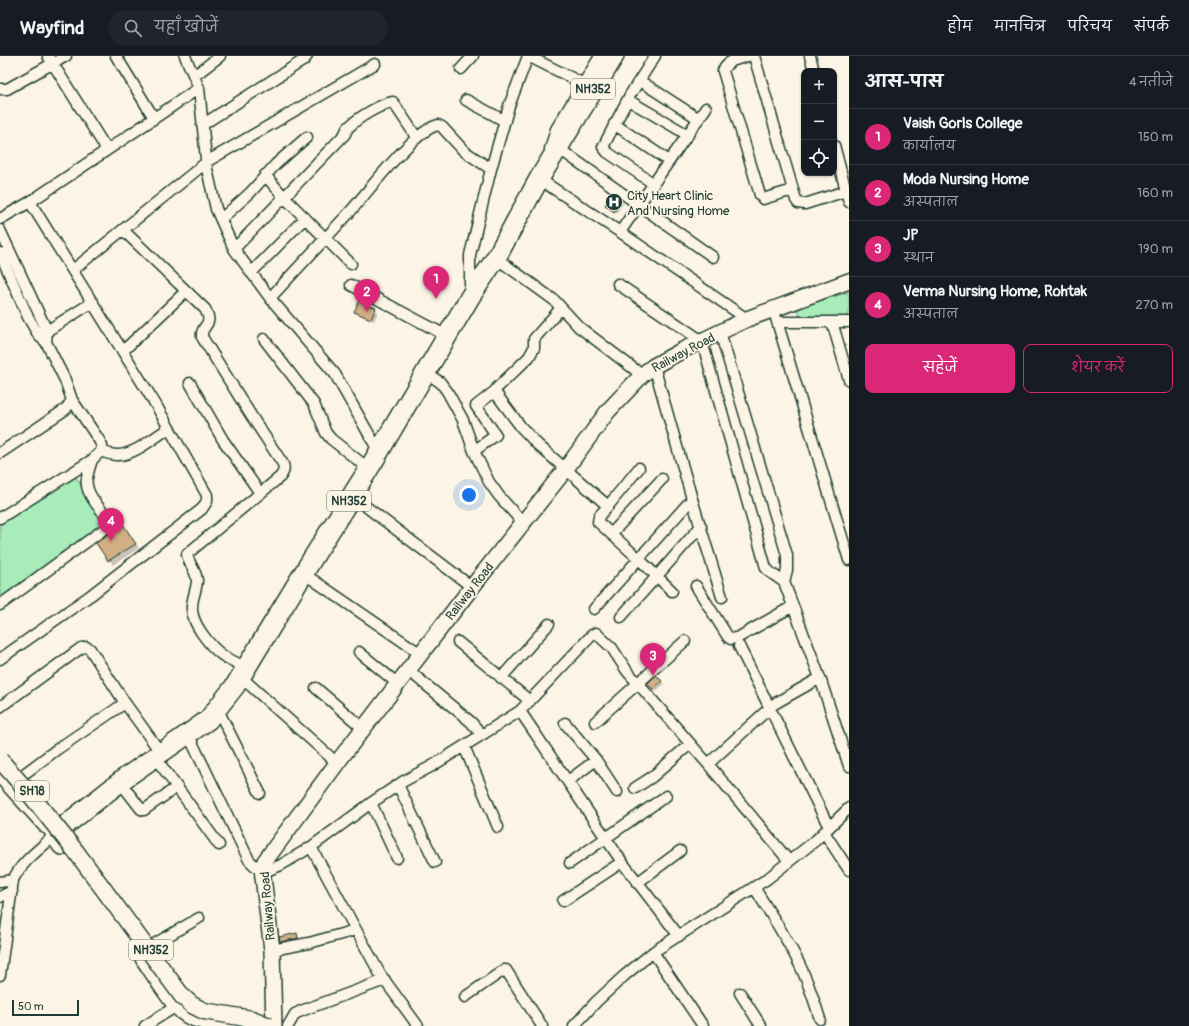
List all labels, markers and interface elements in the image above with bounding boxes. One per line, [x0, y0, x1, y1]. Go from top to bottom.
search box [108, 10, 388, 46]
text: Wayfind [20, 16, 84, 40]
icon: search [122, 17, 144, 39]
text: यहाँ खोजें [154, 18, 218, 37]
text: होम [948, 18, 972, 35]
text: मानचित्र [994, 18, 1046, 35]
text: परिचय [1068, 18, 1112, 35]
text: संपर्क [1134, 18, 1169, 35]
map controls [801, 68, 837, 176]
button: + [801, 68, 837, 104]
text: आस-पास [865, 71, 943, 92]
text: 4 नतीजे [1129, 74, 1173, 90]
road number: NH352 [571, 79, 615, 99]
button: − [801, 104, 837, 140]
text: Vaish Gorls College [903, 114, 1022, 133]
text: 1 [875, 129, 881, 145]
text: 150 m [1138, 129, 1173, 145]
text: कार्यालय [903, 138, 956, 154]
button: locate [801, 140, 837, 176]
text: Moda Nursing Home [903, 170, 1029, 189]
text: 2 [874, 185, 882, 201]
text: 160 m [1137, 185, 1173, 201]
place label: City Heart Clinic And Nursing Home [627, 188, 730, 219]
hospital icon: City Heart Clinic And Nursing Home [604, 192, 624, 212]
text: अस्पताल [903, 194, 958, 210]
text: JP [903, 226, 918, 245]
text: 3 [874, 241, 882, 257]
text: 190 m [1138, 241, 1173, 257]
text: स्थान [903, 250, 934, 266]
pin: 1 [423, 266, 449, 299]
pin: 2 [354, 279, 380, 312]
text: Verma Nursing Home, Rohtak [903, 282, 1087, 301]
text: 4 [874, 297, 882, 313]
text: 270 m [1136, 297, 1173, 313]
text: अस्पताल [903, 306, 958, 322]
street label: Railway Road [649, 330, 718, 376]
button: सहेजें [865, 344, 1015, 393]
button: शेयर करें [1023, 344, 1173, 393]
your location [459, 485, 479, 505]
road number: NH352 [327, 491, 371, 511]
pin: 4 [98, 508, 124, 541]
street label: Railway Road [442, 559, 497, 624]
pin: 3 [640, 643, 666, 676]
road number: SH18 [15, 781, 49, 801]
street label: Railway Road [257, 871, 279, 941]
road number: NH352 [129, 940, 173, 960]
scale bar [12, 998, 79, 1017]
text: 50 m [18, 1000, 44, 1013]

